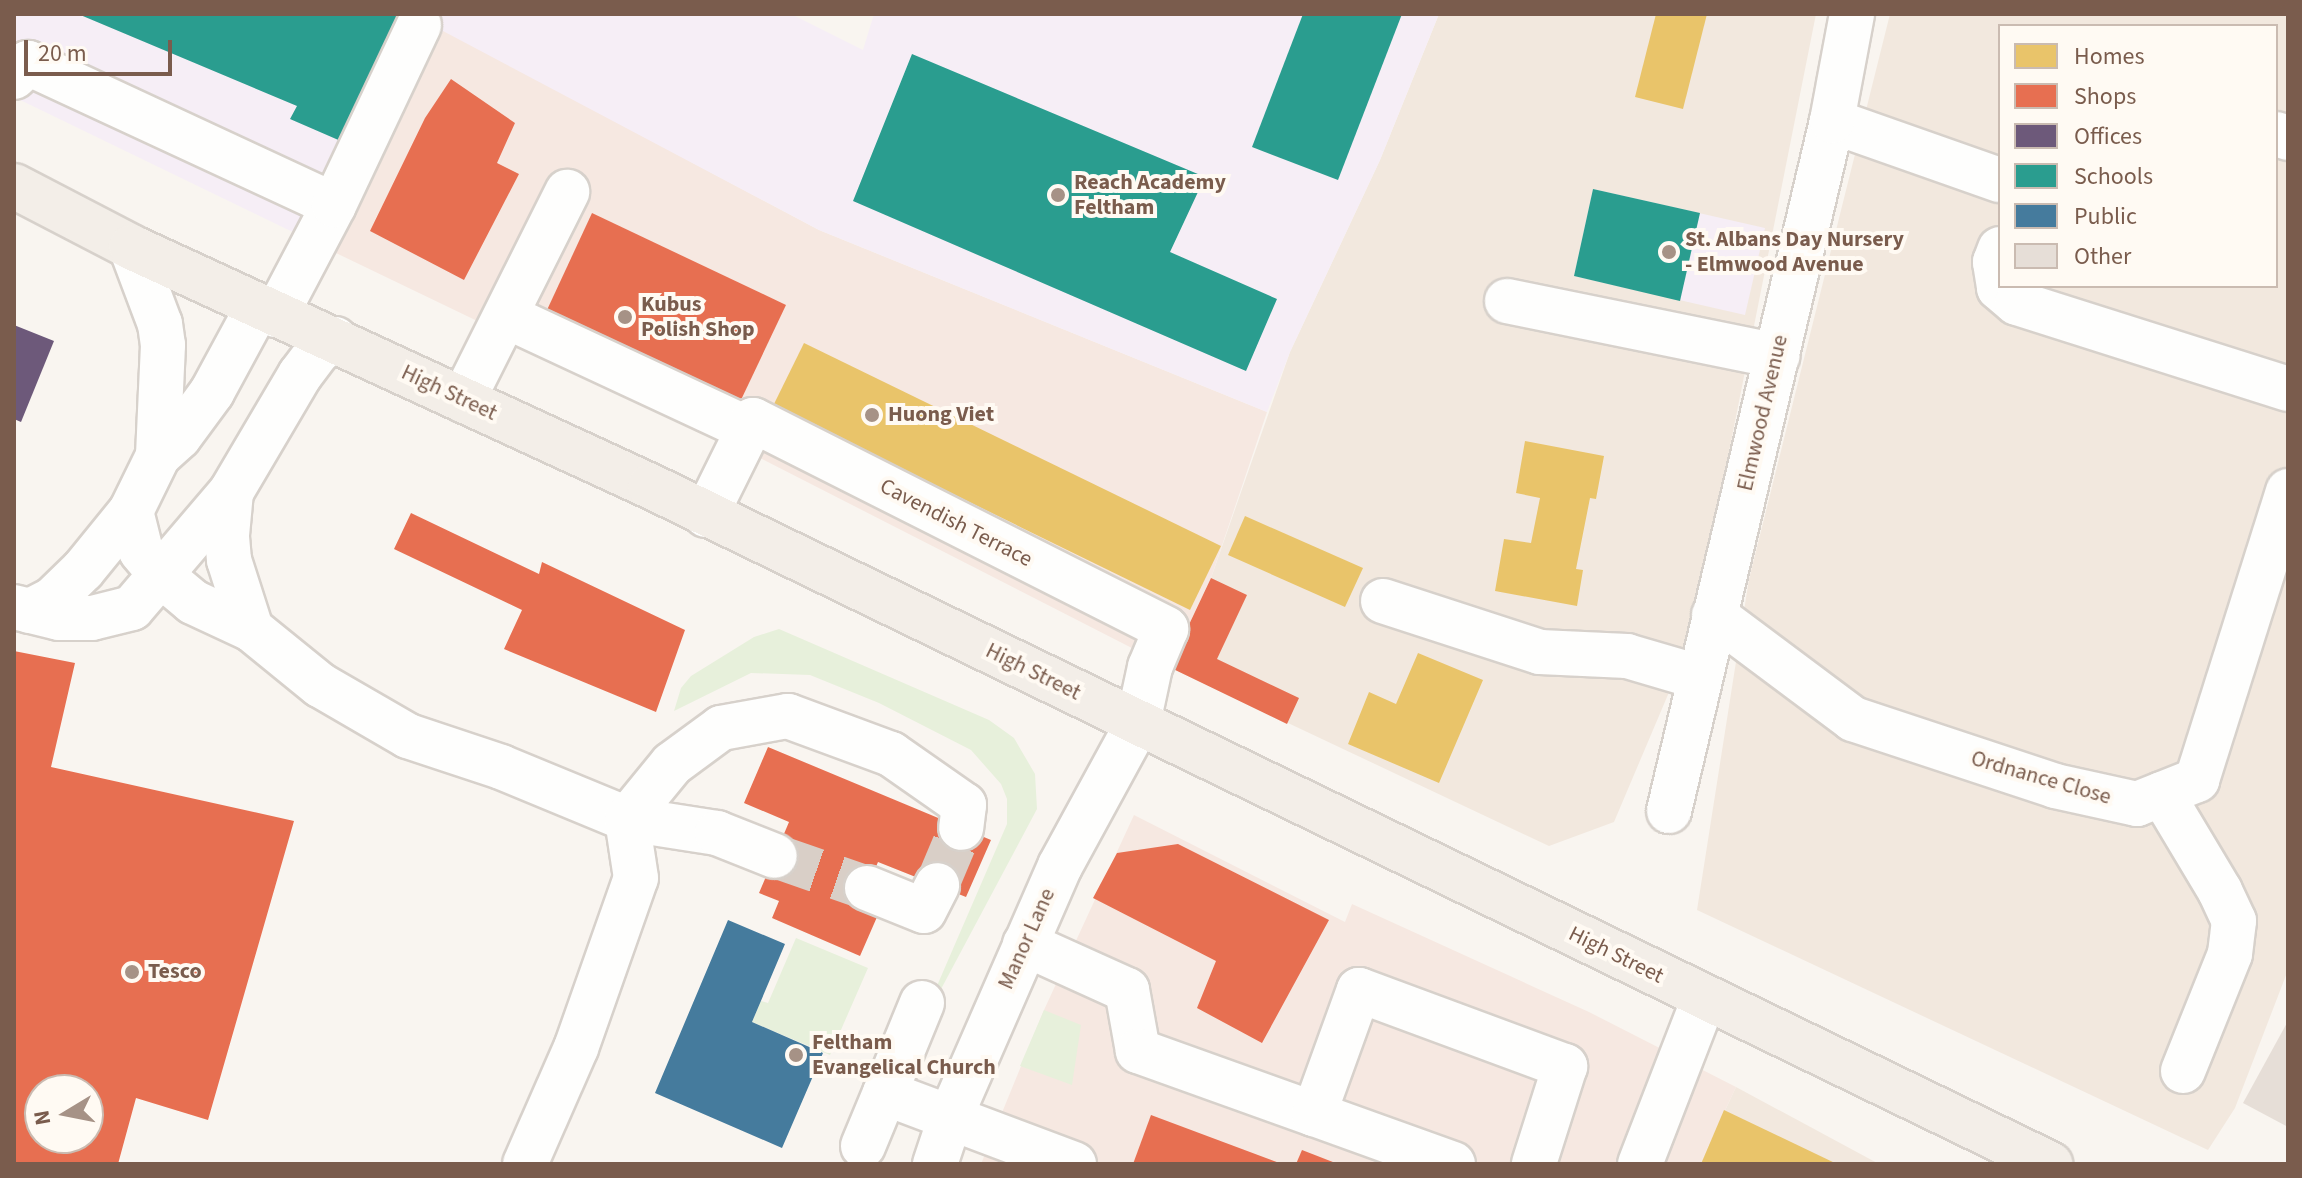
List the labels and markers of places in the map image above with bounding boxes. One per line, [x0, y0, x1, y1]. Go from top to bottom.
place label: Reach Academy Feltham [1074, 169, 1226, 220]
marker: Reach Academy Feltham [1049, 186, 1067, 204]
place label: St. Albans Day Nursery - Elmwood Avenue [1685, 226, 1904, 278]
marker: St. Albans Day Nursery - Elmwood Avenue [1660, 243, 1678, 261]
place label: Kubus Polish Shop [641, 291, 755, 342]
marker: Kubus Polish Shop [616, 308, 634, 326]
place label: Huong Viet [888, 402, 994, 428]
marker: Huong Viet [863, 406, 881, 424]
place label: Tesco [148, 959, 202, 985]
marker: Tesco [123, 963, 141, 981]
place label: Feltham Evangelical Church [812, 1029, 996, 1080]
marker: Feltham Evangelical Church [787, 1046, 805, 1064]

